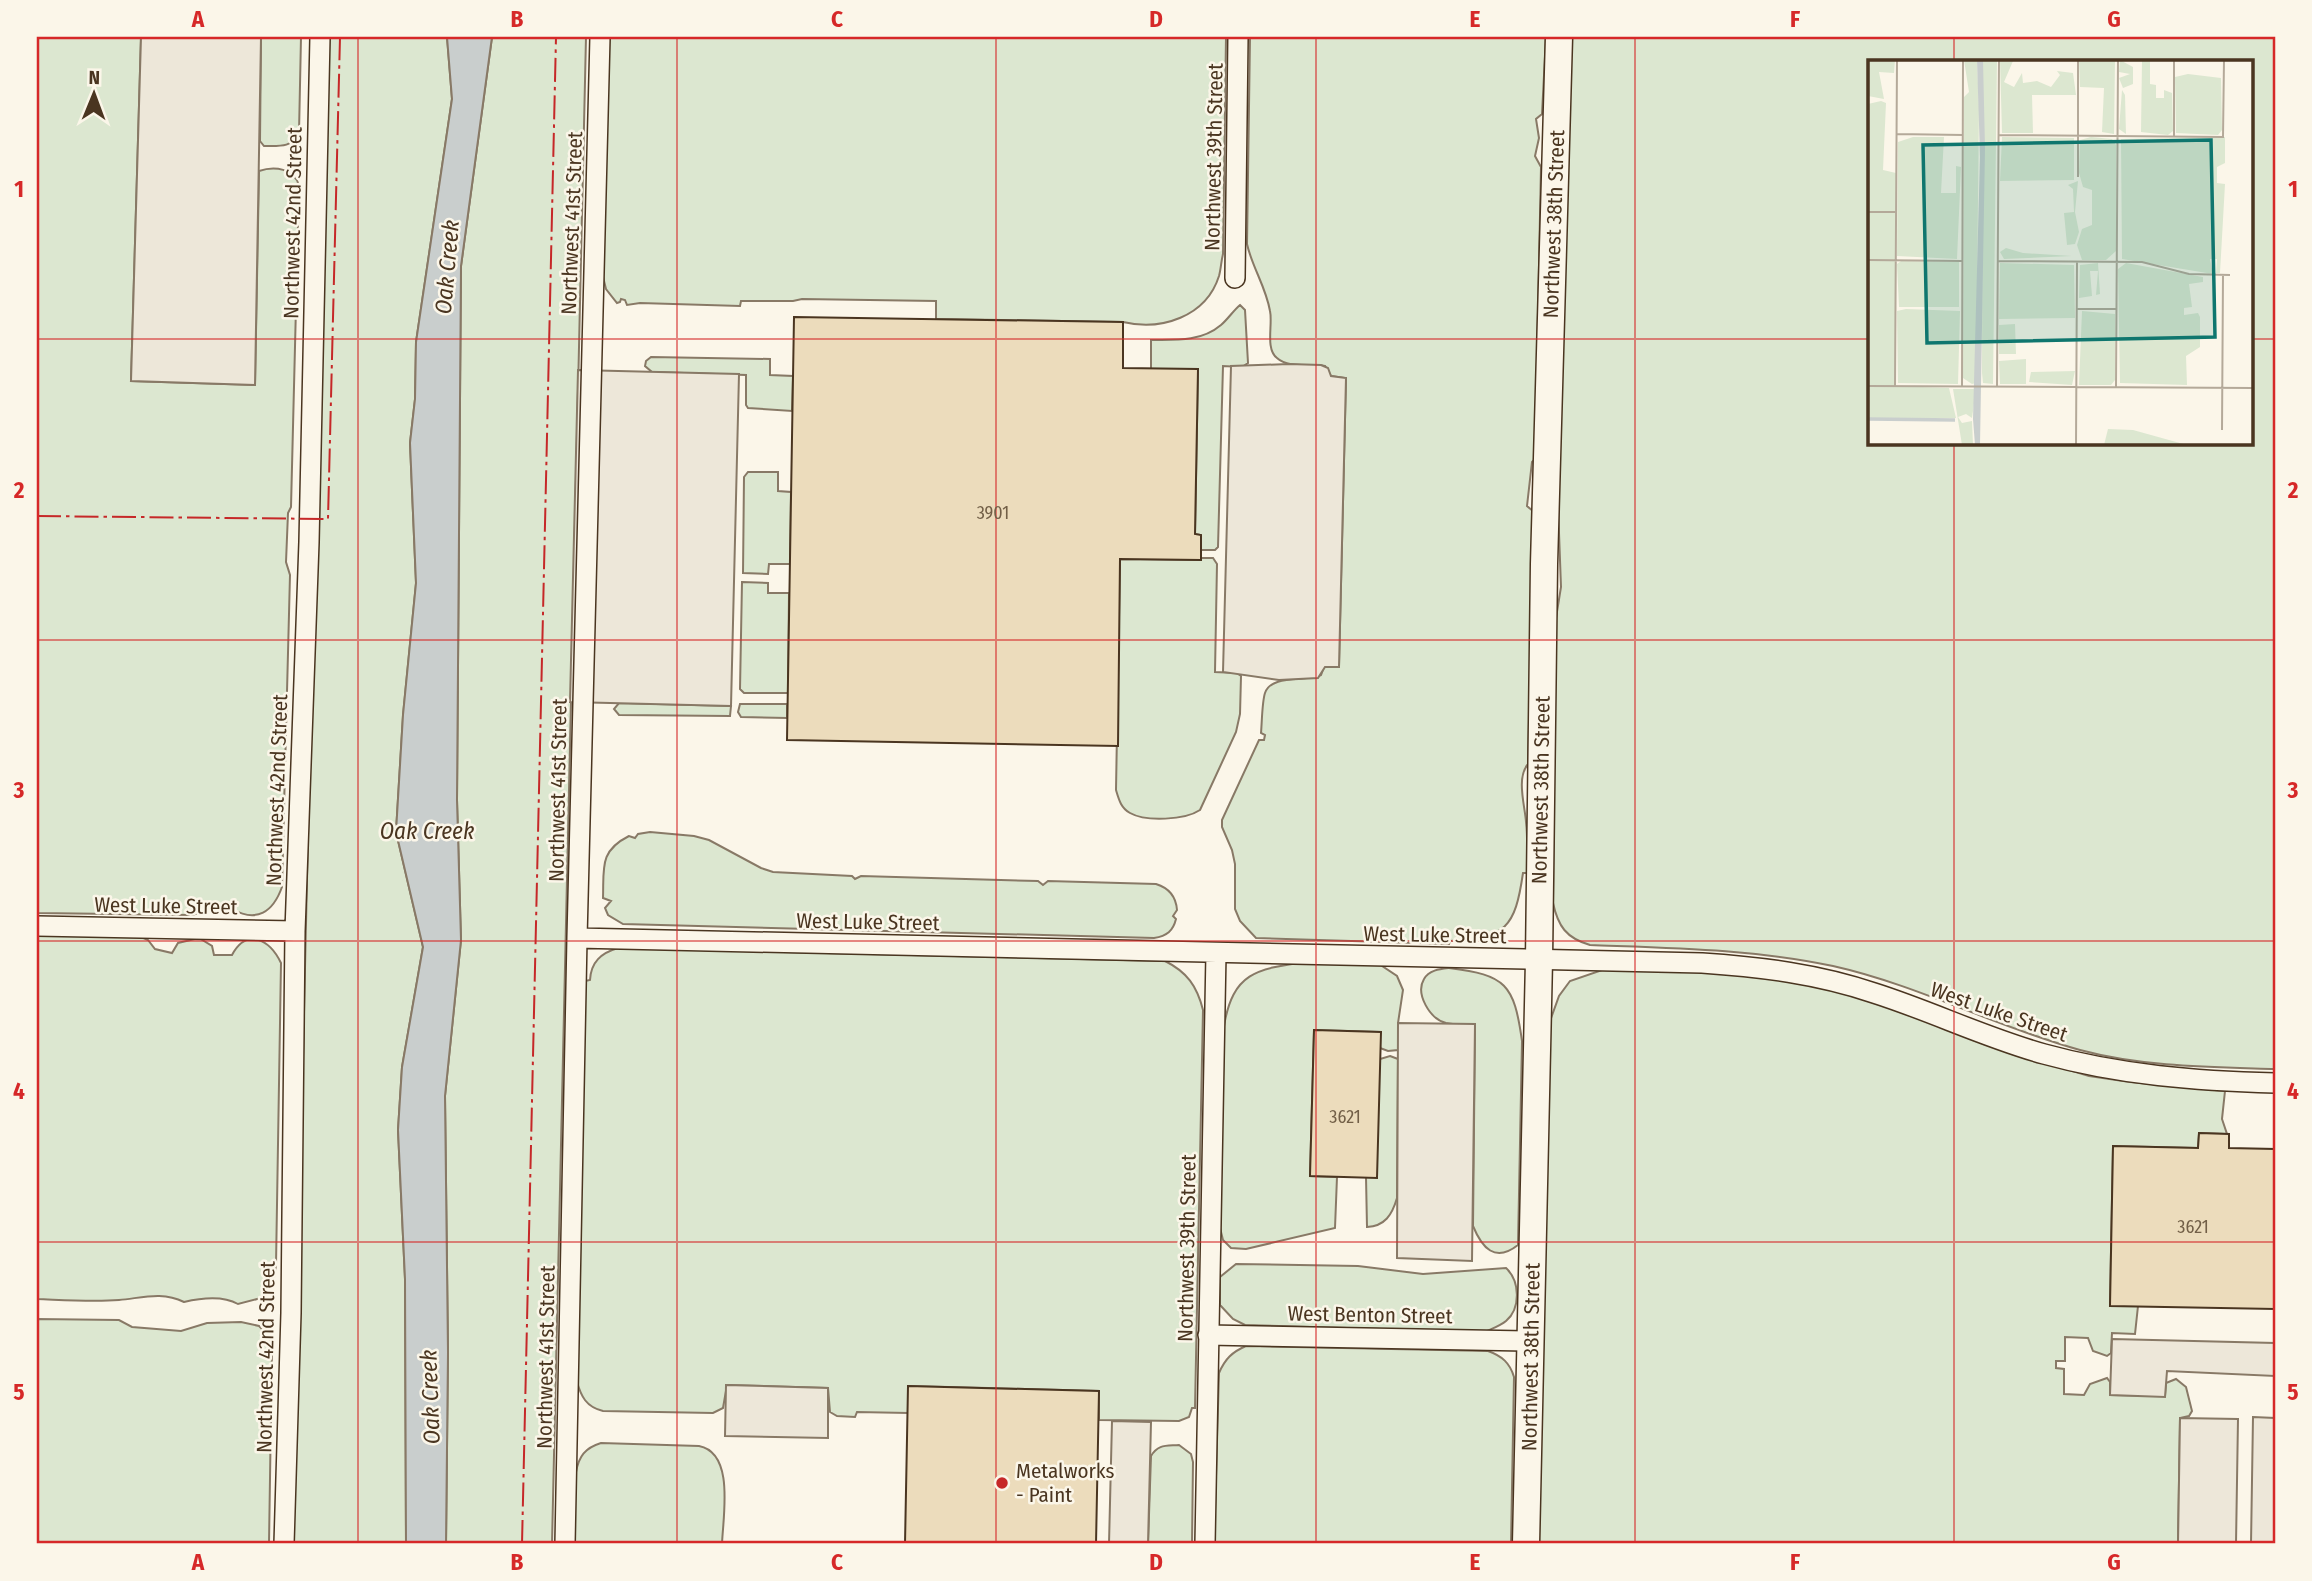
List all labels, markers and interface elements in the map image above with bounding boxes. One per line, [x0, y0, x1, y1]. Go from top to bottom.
text: A [191, 5, 205, 33]
text: B [511, 5, 524, 33]
text: C [831, 5, 843, 33]
text: D [1149, 5, 1163, 33]
text: E [1470, 5, 1481, 33]
text: F [1790, 5, 1800, 33]
text: G [2107, 5, 2121, 33]
north arrow [60, 60, 130, 130]
inset map [1868, 60, 2252, 444]
street label: Northwest 39th Street [1199, 63, 1229, 251]
text: N [88, 66, 100, 89]
street label: Northwest 42nd Street [278, 127, 308, 319]
street label: Northwest 38th Street [1538, 129, 1570, 319]
street label: Northwest 41st Street [556, 131, 588, 315]
text: 1 [14, 175, 24, 203]
text: 1 [2288, 175, 2298, 203]
water label: Oak Creek [429, 219, 465, 315]
text: 2 [13, 476, 25, 504]
text: 2 [2287, 476, 2299, 504]
house number: 3901 [977, 502, 1009, 524]
street label: Northwest 42nd Street [261, 693, 293, 886]
street label: Northwest 38th Street [1526, 695, 1556, 884]
street label: Northwest 41st Street [543, 698, 573, 882]
text: 3 [13, 776, 25, 804]
text: 3 [2287, 776, 2299, 804]
water label: Oak Creek [380, 817, 474, 845]
street label: West Luke Street [94, 892, 238, 920]
street label: West Luke Street [796, 908, 940, 936]
street label: West Luke Street [1363, 921, 1507, 949]
street label: West Luke Street [1927, 976, 2071, 1048]
text: 4 [13, 1077, 25, 1105]
text: 4 [2287, 1077, 2299, 1105]
house number: 3621 [1329, 1106, 1361, 1128]
street label: Northwest 39th Street [1172, 1154, 1202, 1342]
house number: 3621 [2177, 1216, 2209, 1238]
street label: Northwest 42nd Street [251, 1261, 281, 1453]
street label: Northwest 38th Street [1516, 1262, 1546, 1451]
street label: Northwest 41st Street [531, 1265, 561, 1449]
street label: West Benton Street [1287, 1301, 1453, 1329]
water label: Oak Creek [414, 1349, 446, 1445]
text: 5 [13, 1378, 25, 1406]
text: 5 [2287, 1378, 2299, 1406]
place label: Metalworks - Paint [1016, 1458, 1114, 1508]
marker: Metalworks - Paint [994, 1475, 1010, 1491]
text: A [191, 1548, 205, 1576]
text: B [511, 1548, 524, 1576]
text: C [831, 1548, 843, 1576]
text: D [1149, 1548, 1163, 1576]
text: E [1470, 1548, 1481, 1576]
text: F [1790, 1548, 1800, 1576]
text: G [2107, 1548, 2121, 1576]

